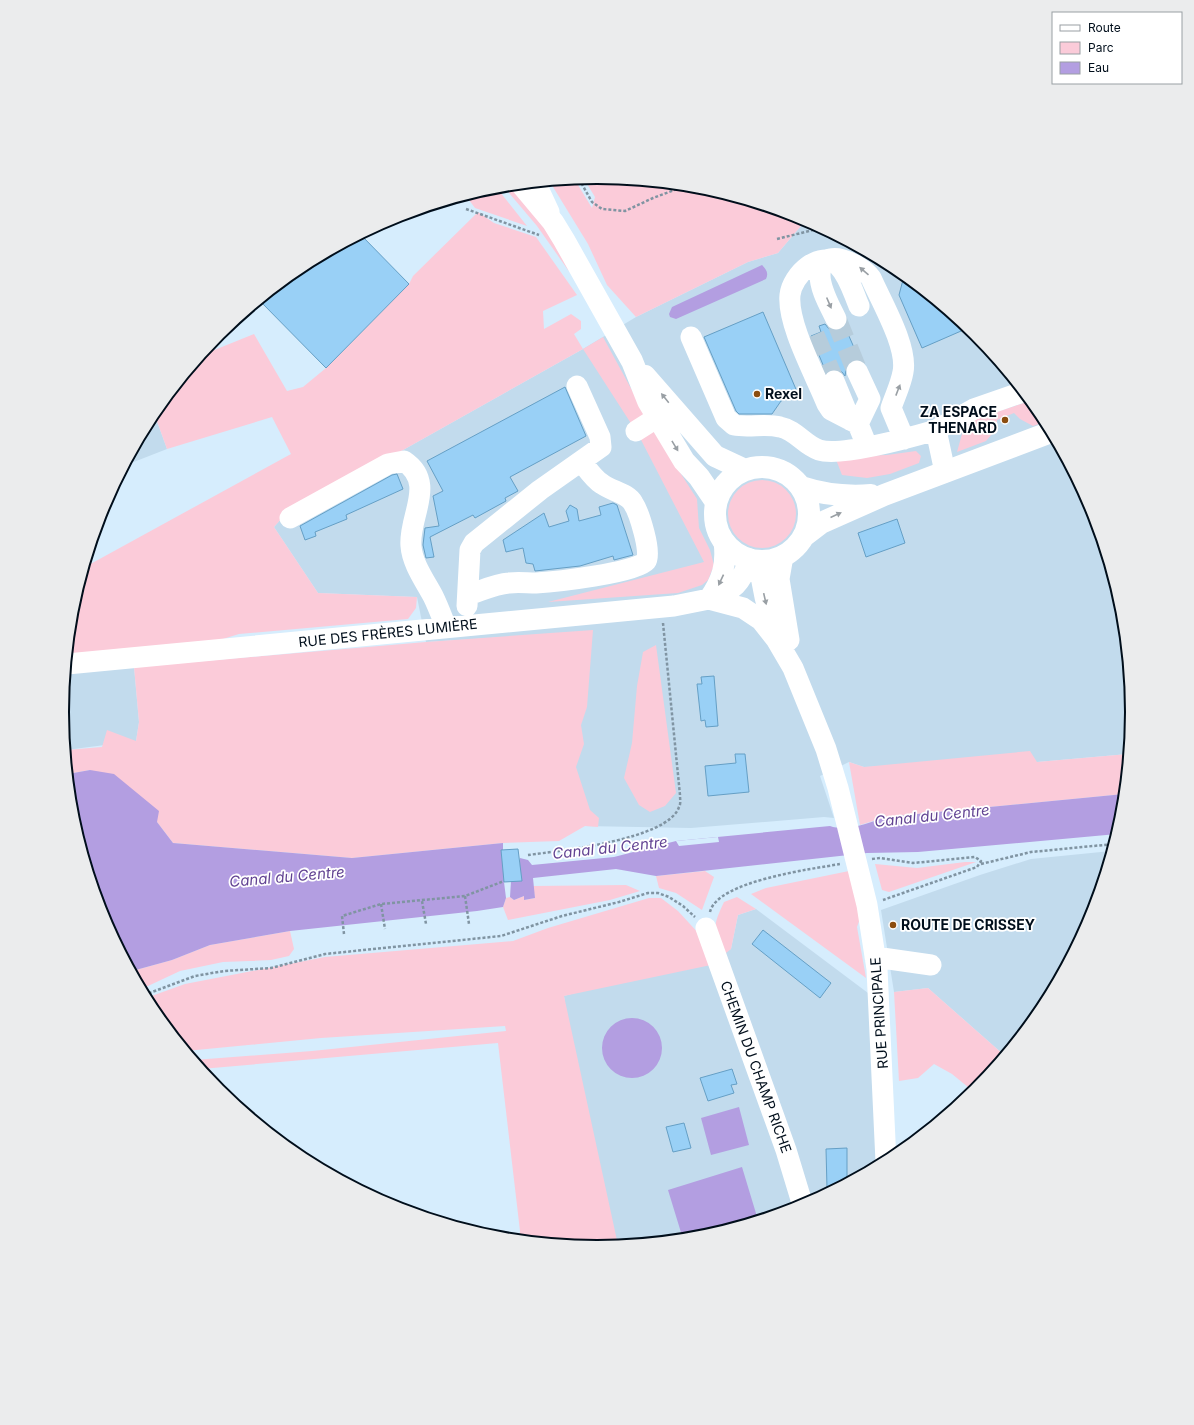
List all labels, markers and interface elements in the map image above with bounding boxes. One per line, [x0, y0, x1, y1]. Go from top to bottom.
legend [1052, 12, 1182, 84]
text: Route [1088, 20, 1121, 35]
text: Parc [1088, 40, 1114, 55]
text: Eau [1088, 60, 1109, 75]
one-way arrow [859, 266, 869, 275]
one-way arrow [826, 297, 832, 309]
one-way arrow [895, 384, 901, 396]
place label: Rexel [765, 385, 802, 402]
marker: Rexel [752, 389, 762, 399]
one-way arrow [661, 393, 669, 404]
place label: ZA ESPACE THENARD [920, 403, 997, 436]
marker: ZA ESPACE THENARD [1000, 415, 1010, 425]
one-way arrow [671, 441, 679, 451]
one-way arrow [831, 512, 843, 518]
one-way arrow [718, 575, 724, 586]
one-way arrow [763, 593, 769, 605]
street label: RUE DES FRÈRES LUMIÈRE [298, 615, 478, 650]
water label: Canal du Centre [873, 800, 991, 831]
water label: Canal du Centre [551, 832, 669, 863]
water label: Canal du Centre [228, 862, 345, 891]
place label: ROUTE DE CRISSEY [901, 916, 1035, 933]
marker: ROUTE DE CRISSEY [888, 920, 898, 930]
street label: RUE PRINCIPALE [866, 957, 891, 1069]
street label: CHEMIN DU CHAMP RICHE [717, 978, 796, 1155]

